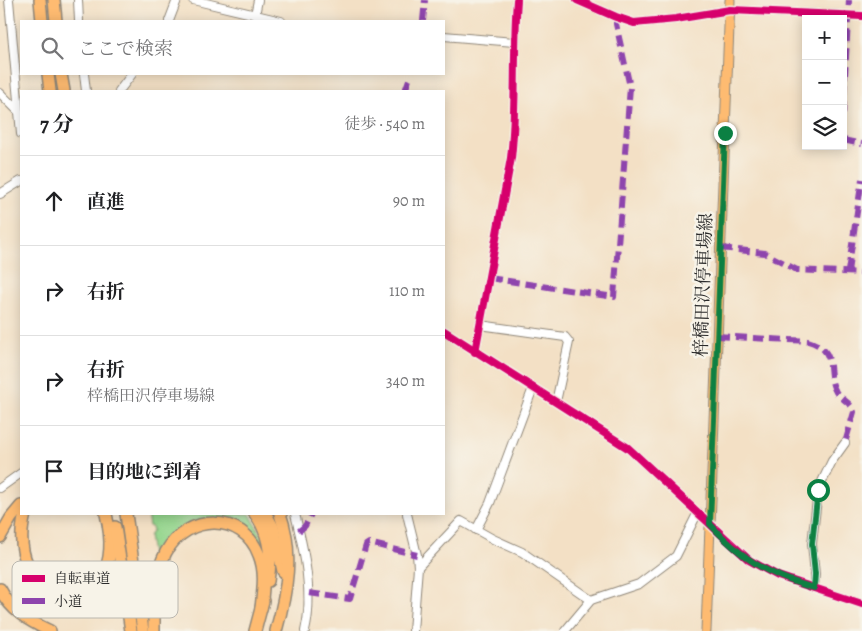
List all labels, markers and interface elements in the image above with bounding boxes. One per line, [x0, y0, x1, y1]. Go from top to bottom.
map controls [802, 15, 847, 150]
button: + [802, 15, 847, 60]
search box [20, 20, 445, 75]
icon: search [38, 34, 66, 62]
text: ここで検索 [78, 36, 173, 62]
button: − [802, 60, 847, 105]
button: layers [802, 105, 847, 150]
text: 7 分 [40, 110, 74, 138]
text: 徒歩 · 540 m [344, 113, 425, 135]
route end [714, 122, 737, 145]
icon: ahead [40, 187, 68, 215]
text: 直進 [87, 189, 125, 215]
text: 90 m [393, 190, 425, 212]
street label: 梓橋田沢停車場線 [688, 213, 718, 357]
icon: right [40, 277, 68, 305]
text: 右折 [87, 279, 125, 305]
text: 110 m [389, 280, 425, 302]
text: 右折 [87, 357, 125, 383]
icon: right [40, 367, 68, 395]
text: 340 m [386, 370, 425, 392]
text: 梓橋田沢停車場線 [87, 385, 215, 407]
icon: arrive [40, 457, 68, 485]
text: 目的地に到着 [87, 459, 201, 485]
route start [807, 479, 830, 502]
legend [12, 561, 178, 618]
text: 自転車道 [54, 569, 110, 588]
text: 小道 [54, 592, 82, 611]

